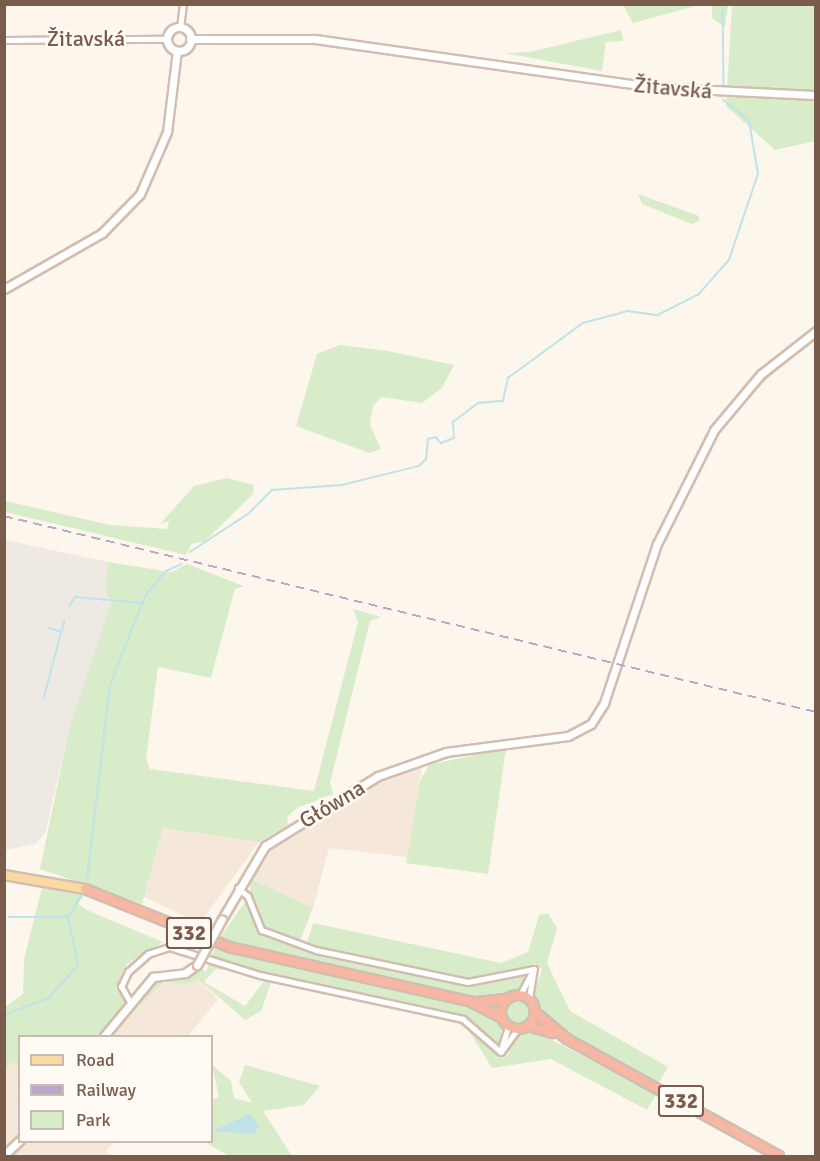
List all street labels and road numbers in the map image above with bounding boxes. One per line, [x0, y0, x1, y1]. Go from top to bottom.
street label: Žitavská [47, 26, 125, 52]
street label: Žitavská [633, 71, 713, 105]
street label: Główna [294, 774, 370, 834]
road number: 332 [165, 915, 213, 951]
road number: 332 [657, 1083, 705, 1119]

